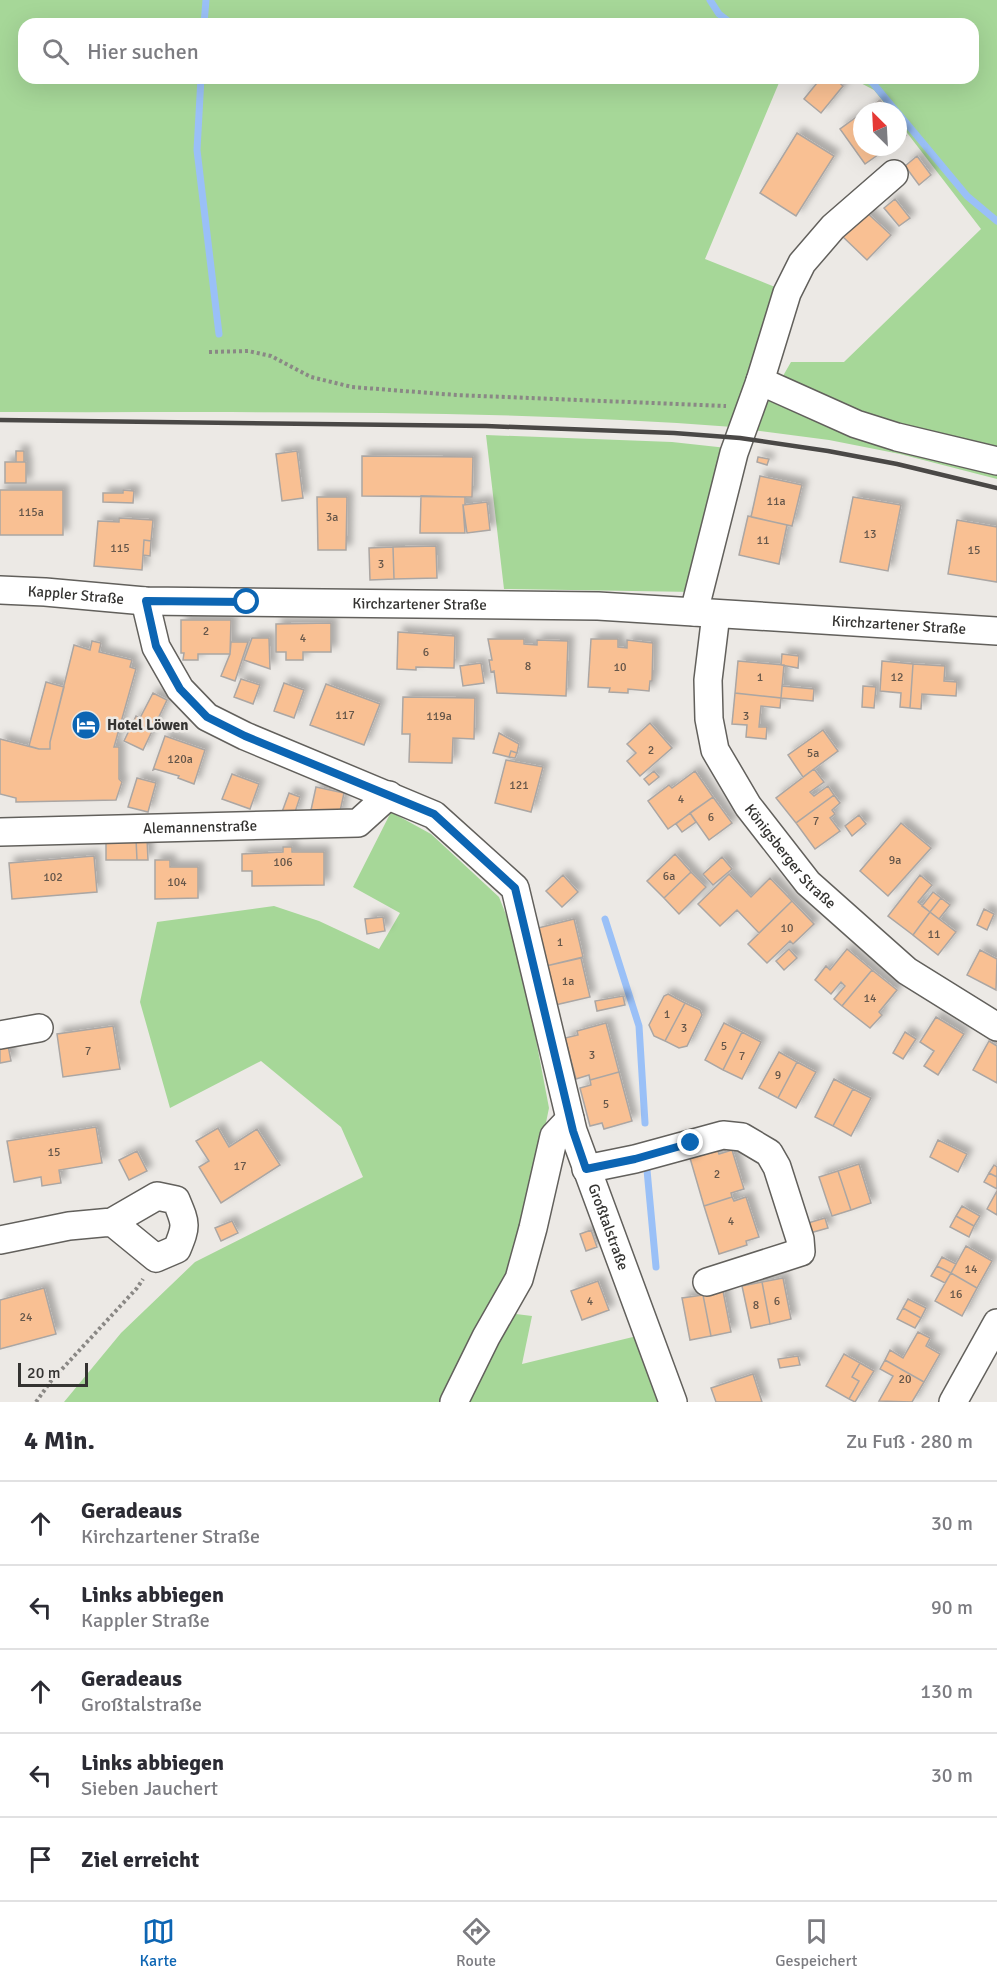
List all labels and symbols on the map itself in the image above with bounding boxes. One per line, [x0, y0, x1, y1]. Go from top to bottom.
north arrow [853, 102, 907, 156]
house number: 11a [766, 494, 786, 509]
house number: 115a [18, 505, 44, 520]
house number: 3a [326, 510, 338, 525]
house number: 13 [864, 527, 876, 542]
house number: 11 [757, 533, 769, 548]
house number: 115 [110, 541, 130, 556]
house number: 15 [968, 543, 980, 558]
house number: 3 [378, 557, 384, 572]
street label: Kappler Straße [27, 582, 125, 608]
route start [233, 588, 259, 614]
street label: Kirchzartener Straße [352, 594, 487, 614]
street label: Kirchzartener Straße [831, 612, 967, 638]
house number: 2 [203, 624, 209, 639]
house number: 4 [300, 631, 307, 646]
house number: 6 [423, 645, 429, 660]
house number: 8 [525, 659, 531, 674]
house number: 10 [614, 660, 626, 675]
house number: 1 [757, 670, 763, 685]
house number: 12 [891, 670, 903, 685]
house number: 117 [335, 708, 355, 723]
hotel icon: Hotel Löwen [70, 709, 102, 741]
house number: 119a [426, 709, 452, 724]
house number: 3 [743, 709, 749, 724]
place label: Hotel Löwen [107, 716, 188, 734]
house number: 2 [648, 743, 654, 758]
house number: 5a [807, 746, 819, 761]
house number: 120a [167, 752, 193, 767]
house number: 121 [509, 778, 529, 793]
house number: 4 [678, 792, 685, 807]
street label: Königsberger Straße [741, 800, 840, 912]
house number: 6 [708, 810, 714, 825]
house number: 7 [813, 814, 819, 829]
street label: Alemannenstraße [143, 817, 257, 837]
house number: 9a [889, 853, 901, 868]
house number: 106 [273, 855, 293, 870]
house number: 6a [663, 869, 675, 884]
house number: 102 [43, 870, 63, 885]
house number: 104 [167, 875, 187, 890]
house number: 10 [781, 921, 793, 936]
house number: 11 [928, 927, 940, 942]
house number: 1 [557, 935, 563, 950]
house number: 1a [562, 974, 574, 989]
house number: 14 [864, 991, 877, 1006]
house number: 1 [664, 1007, 670, 1022]
house number: 3 [681, 1021, 687, 1036]
house number: 5 [721, 1039, 727, 1054]
house number: 7 [85, 1044, 91, 1059]
house number: 3 [589, 1048, 595, 1063]
house number: 7 [739, 1049, 745, 1064]
house number: 9 [775, 1068, 781, 1083]
house number: 5 [603, 1097, 609, 1112]
route end [677, 1129, 703, 1155]
house number: 15 [48, 1145, 60, 1160]
house number: 17 [234, 1159, 246, 1174]
house number: 2 [714, 1167, 720, 1182]
street label: Großtalstraße [584, 1181, 633, 1273]
house number: 4 [728, 1214, 735, 1229]
house number: 14 [965, 1262, 978, 1277]
house number: 16 [950, 1287, 962, 1302]
house number: 4 [587, 1294, 594, 1309]
house number: 6 [774, 1294, 780, 1309]
house number: 8 [753, 1298, 759, 1313]
house number: 24 [20, 1310, 33, 1325]
scale bar [18, 1360, 88, 1388]
house number: 20 [899, 1372, 911, 1387]

